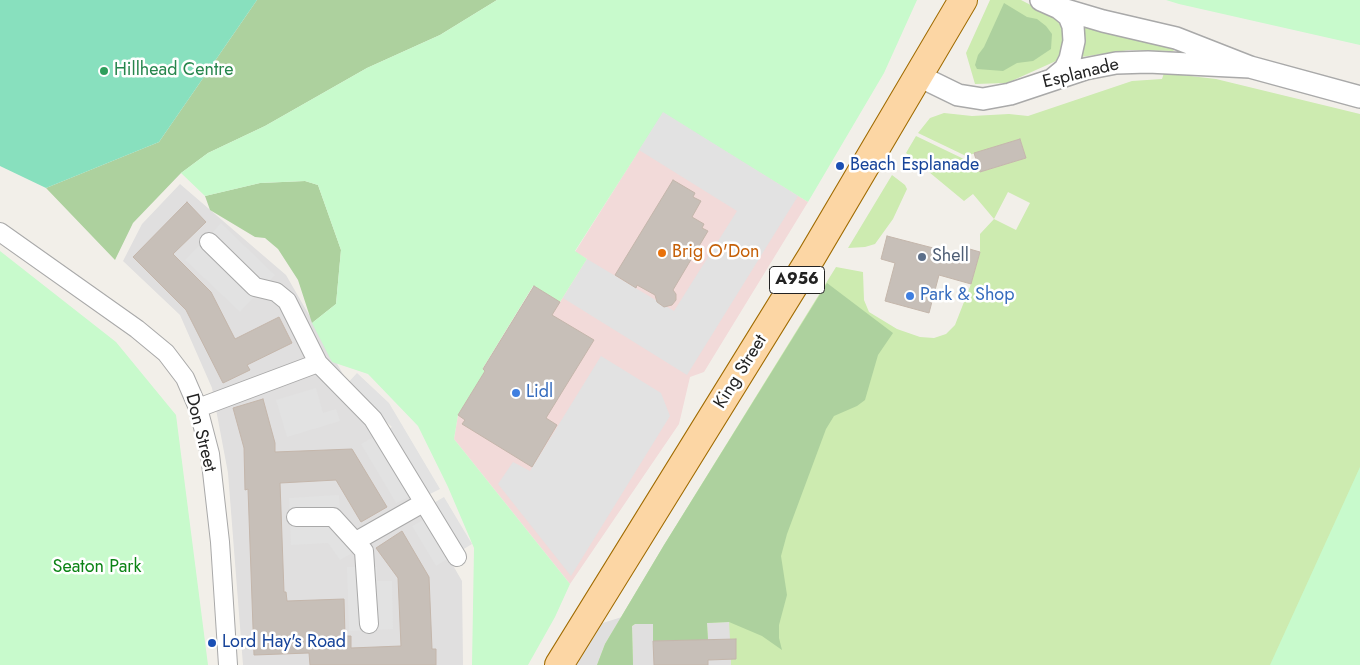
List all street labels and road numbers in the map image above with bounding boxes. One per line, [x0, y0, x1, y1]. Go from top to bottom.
street label: Esplanade [1041, 54, 1121, 94]
road number: A956 [770, 266, 824, 294]
street label: King Street [710, 331, 772, 413]
street label: Don Street [180, 392, 220, 474]

